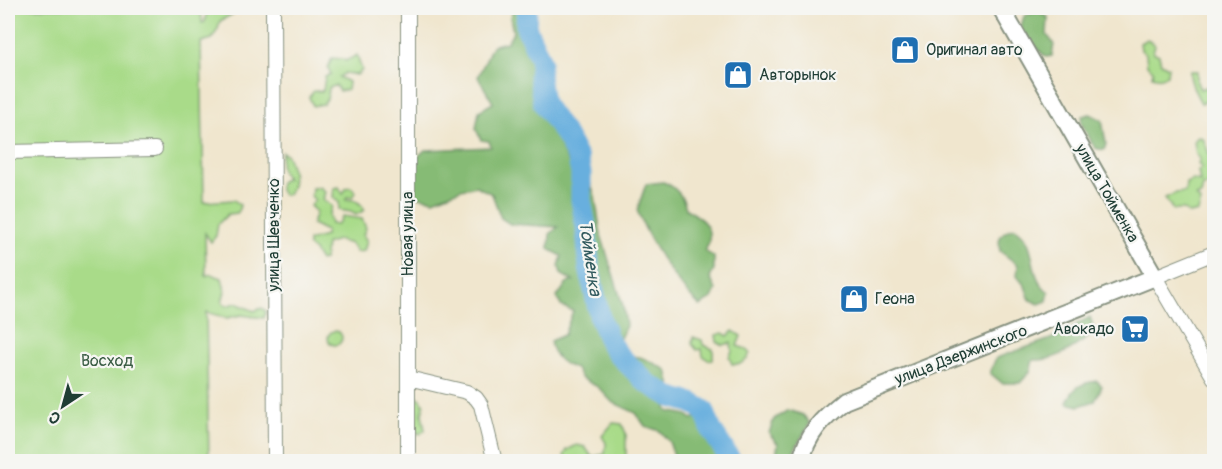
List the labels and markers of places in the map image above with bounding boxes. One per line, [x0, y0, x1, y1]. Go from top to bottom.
shop icon: Оригинал авто [889, 34, 921, 66]
place label: Оригинал авто [926, 40, 1023, 60]
shop icon: Авторынок [722, 59, 754, 91]
place label: Авторынок [759, 65, 837, 85]
shop icon: Геона [838, 283, 870, 315]
place label: Геона [875, 289, 915, 309]
supermarket icon: Авокадо [1119, 313, 1151, 345]
place label: Авокадо [1053, 319, 1114, 339]

